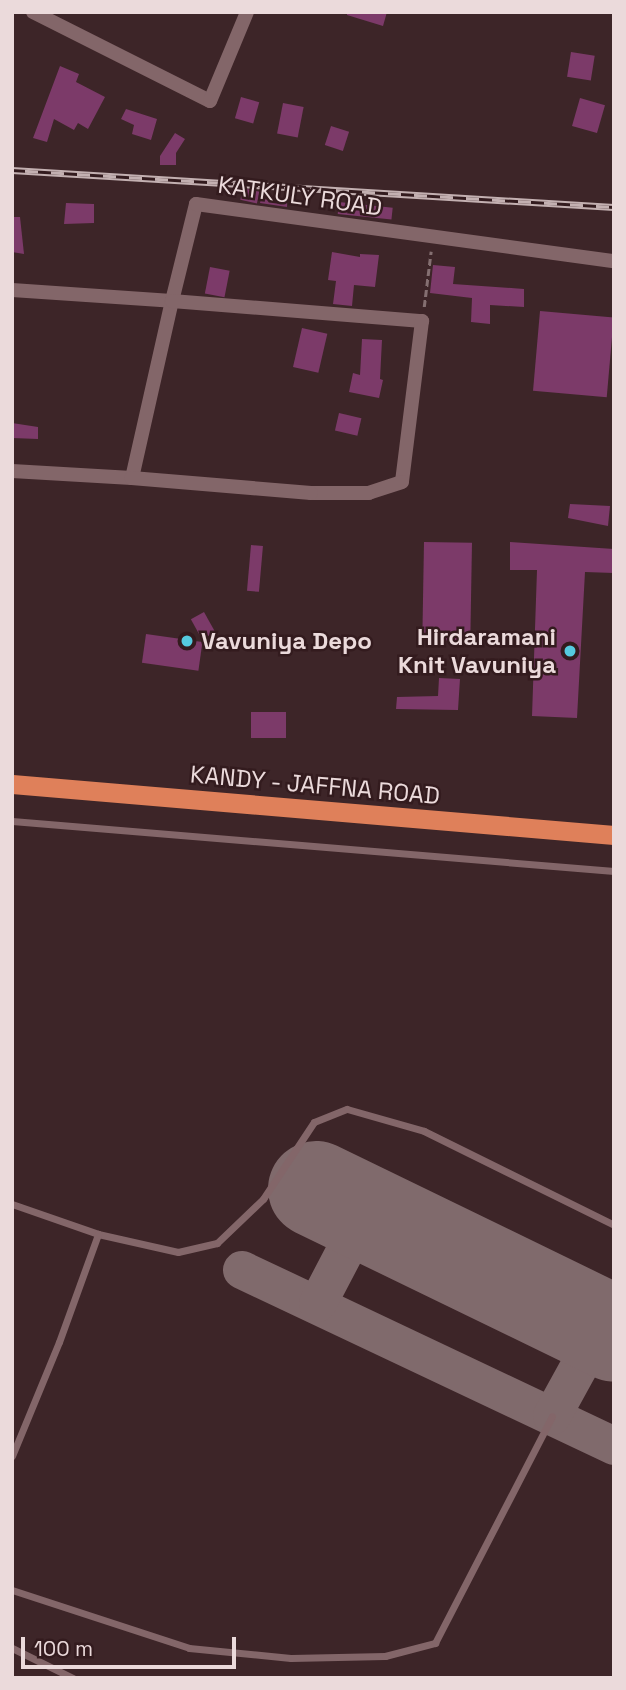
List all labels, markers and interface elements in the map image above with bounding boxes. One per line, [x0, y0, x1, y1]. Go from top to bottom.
street label: KATKULY ROAD [216, 170, 384, 222]
place label: Hirdaramani Knit Vavuniya [398, 623, 556, 679]
place label: Vavuniya Depo [201, 627, 372, 655]
marker: Vavuniya Depo [179, 633, 195, 649]
marker: Hirdaramani Knit Vavuniya [562, 643, 578, 659]
street label: KANDY - JAFFNA ROAD [188, 760, 442, 810]
scale bar [24, 1624, 240, 1668]
text: 100 m [34, 1635, 93, 1662]

